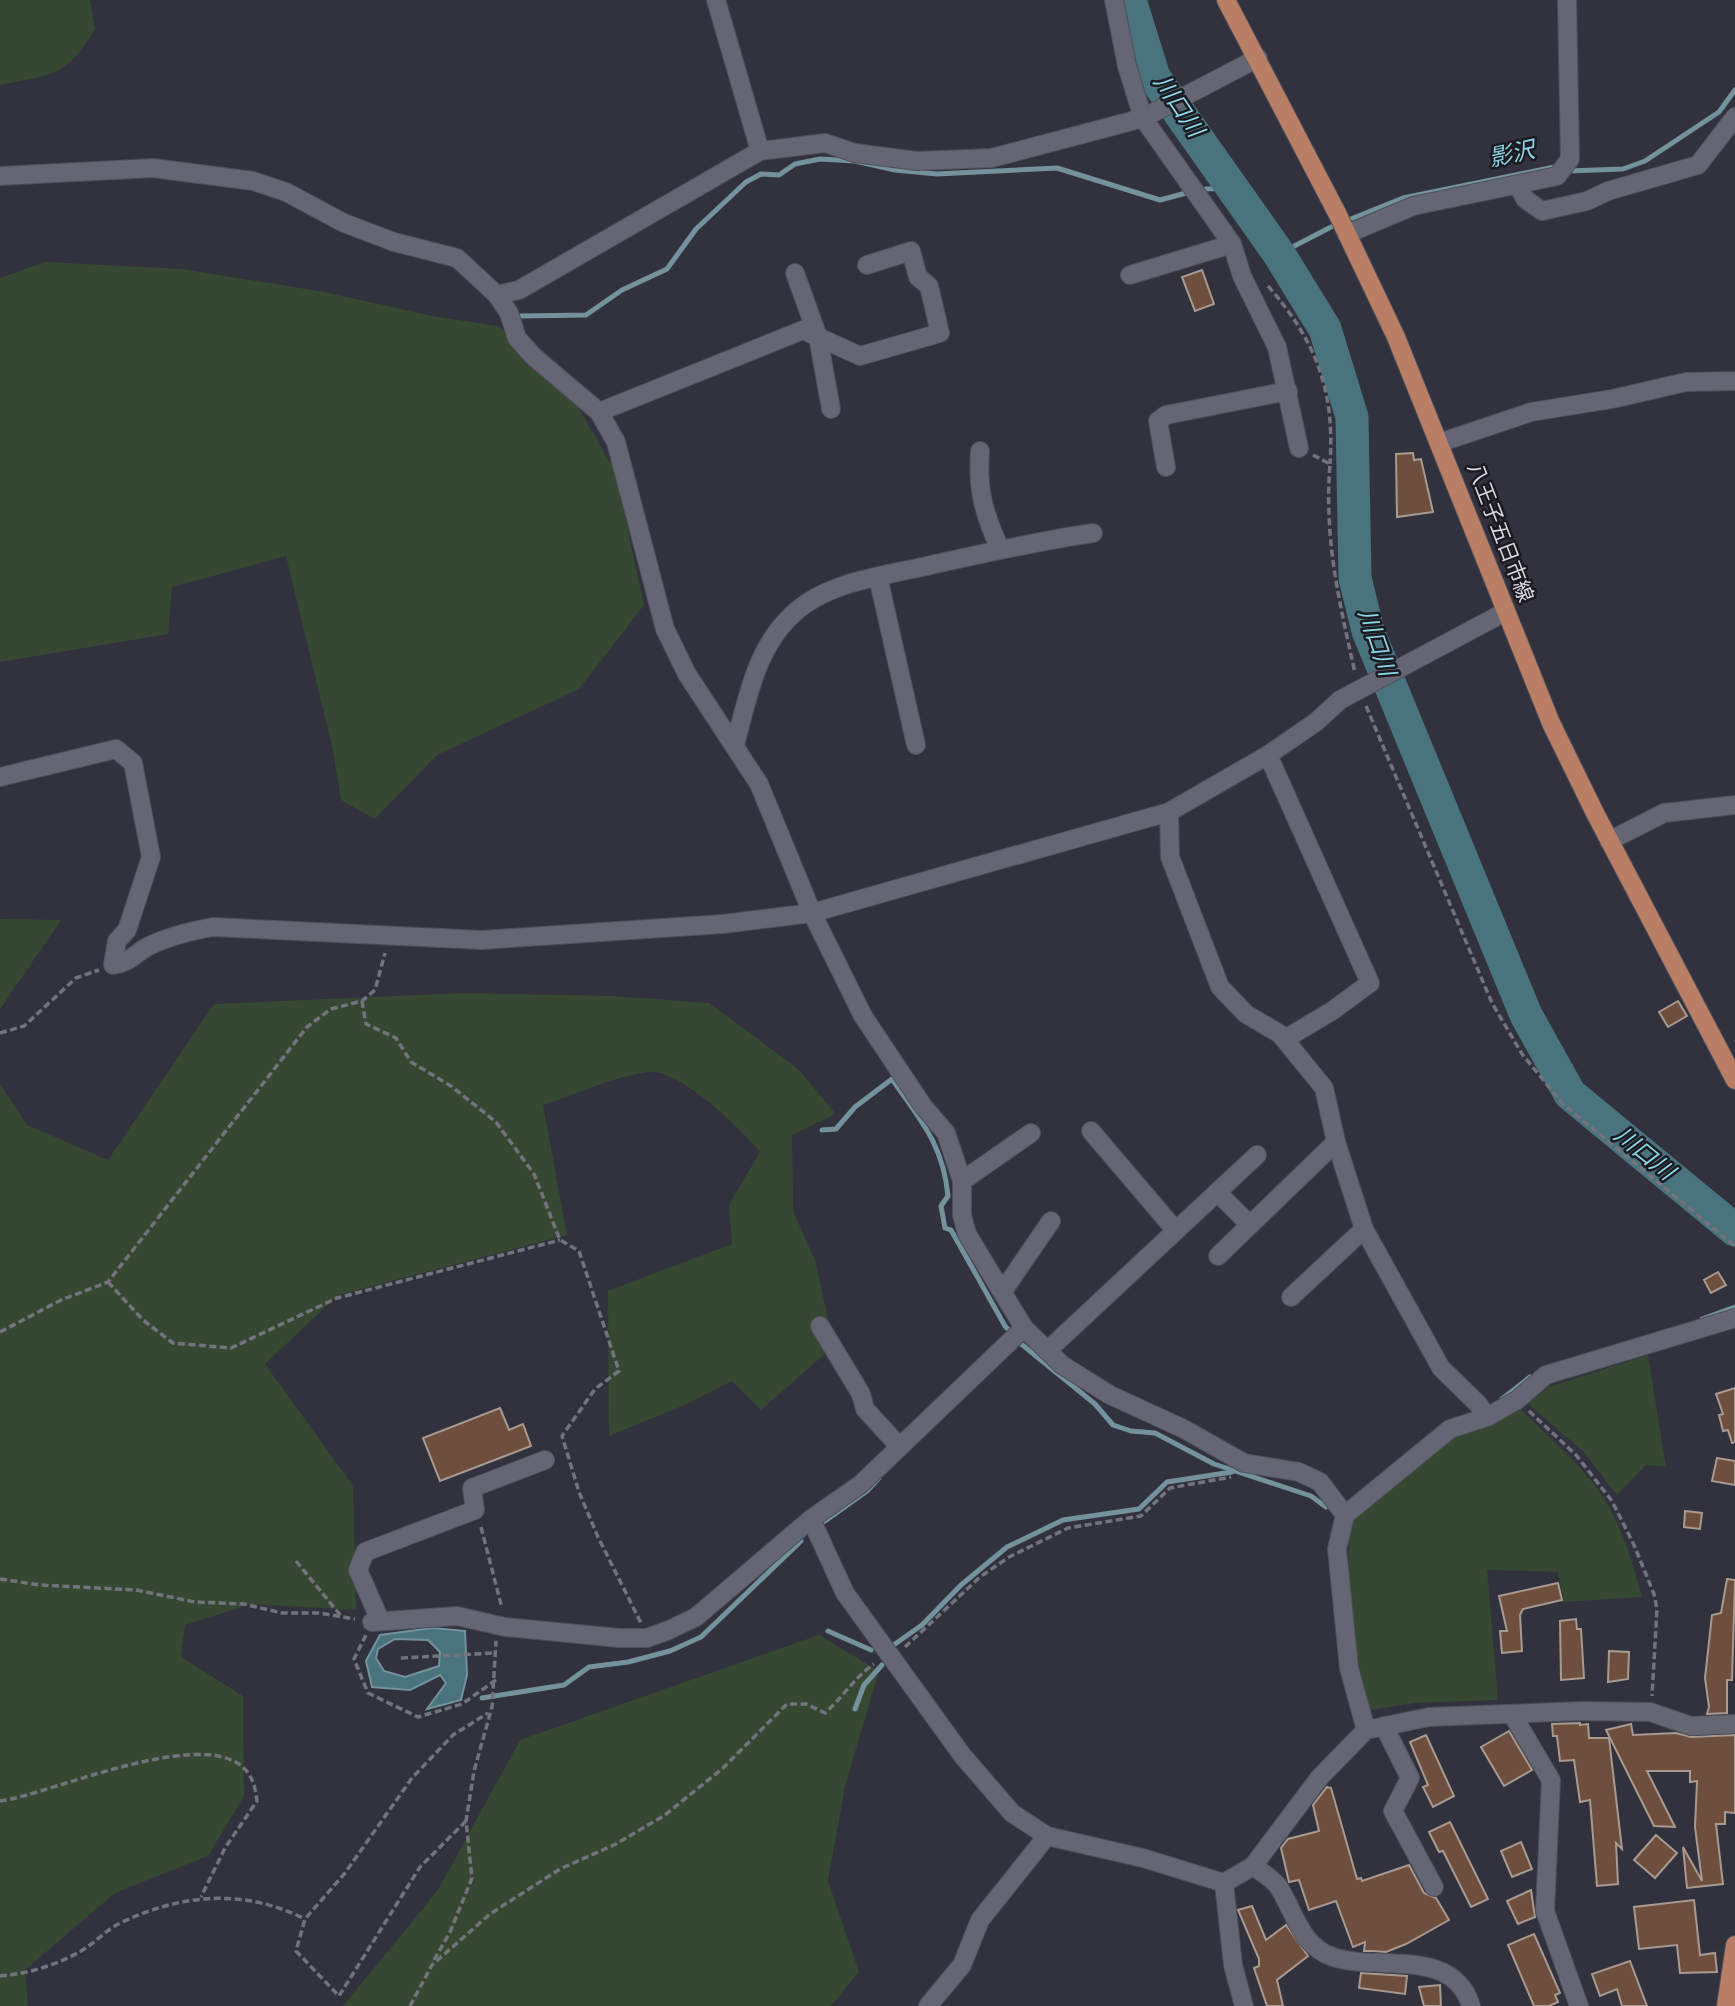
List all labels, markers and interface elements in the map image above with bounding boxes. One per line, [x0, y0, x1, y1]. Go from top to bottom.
water label: 川口川 [1146, 70, 1210, 146]
water label: 影沢 [1486, 136, 1540, 175]
street label: 八王子五日市線 [1460, 460, 1538, 606]
water label: 川口川 [1350, 606, 1401, 683]
water label: 川口川 [1607, 1122, 1681, 1190]

